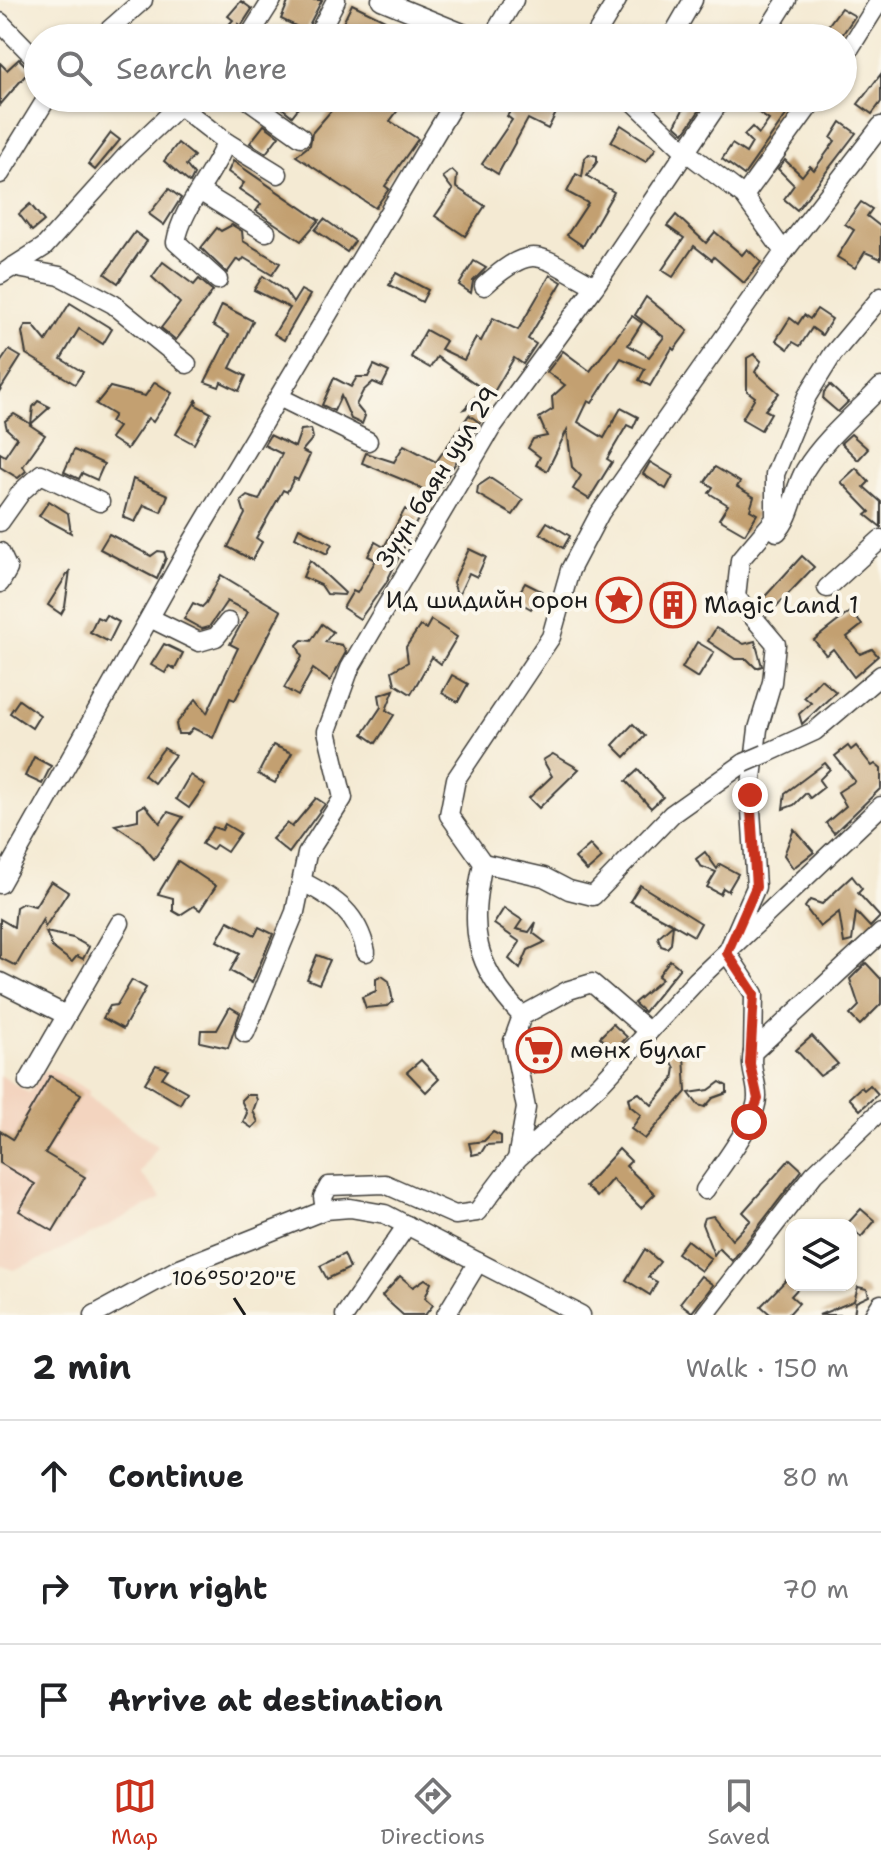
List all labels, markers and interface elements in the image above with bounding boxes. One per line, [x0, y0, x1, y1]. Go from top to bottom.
search box [24, 24, 857, 112]
icon: search [52, 46, 96, 90]
text: Search here [116, 48, 287, 89]
street label: Зүүн баян уул 29 [368, 380, 506, 574]
place icon: Ид шидийн орон [595, 576, 643, 624]
building icon: Magic Land 1 [649, 581, 697, 629]
place label: Ид шидийн орон [386, 584, 588, 616]
place label: Magic Land 1 [704, 589, 859, 621]
route end [732, 777, 768, 813]
supermarket icon: мөнх булаг [515, 1026, 563, 1074]
place label: мөнх булаг [570, 1034, 706, 1066]
route start [731, 1104, 767, 1140]
map controls [785, 1219, 857, 1291]
button: layers [785, 1219, 857, 1291]
text: 106°50'20"E [172, 1265, 296, 1291]
text: 2 min [32, 1344, 131, 1390]
text: Walk · 150 m [686, 1350, 849, 1385]
icon: ahead [32, 1454, 76, 1498]
text: Continue [108, 1456, 244, 1497]
text: 80 m [782, 1459, 849, 1494]
icon: right [32, 1566, 76, 1610]
text: Turn right [108, 1568, 267, 1609]
text: 70 m [782, 1571, 849, 1606]
icon: arrive [32, 1678, 76, 1722]
text: Arrive at destination [108, 1680, 443, 1721]
tab: Map [111, 1774, 158, 1851]
tab: Directions [380, 1774, 485, 1851]
tab: Saved [707, 1774, 770, 1851]

